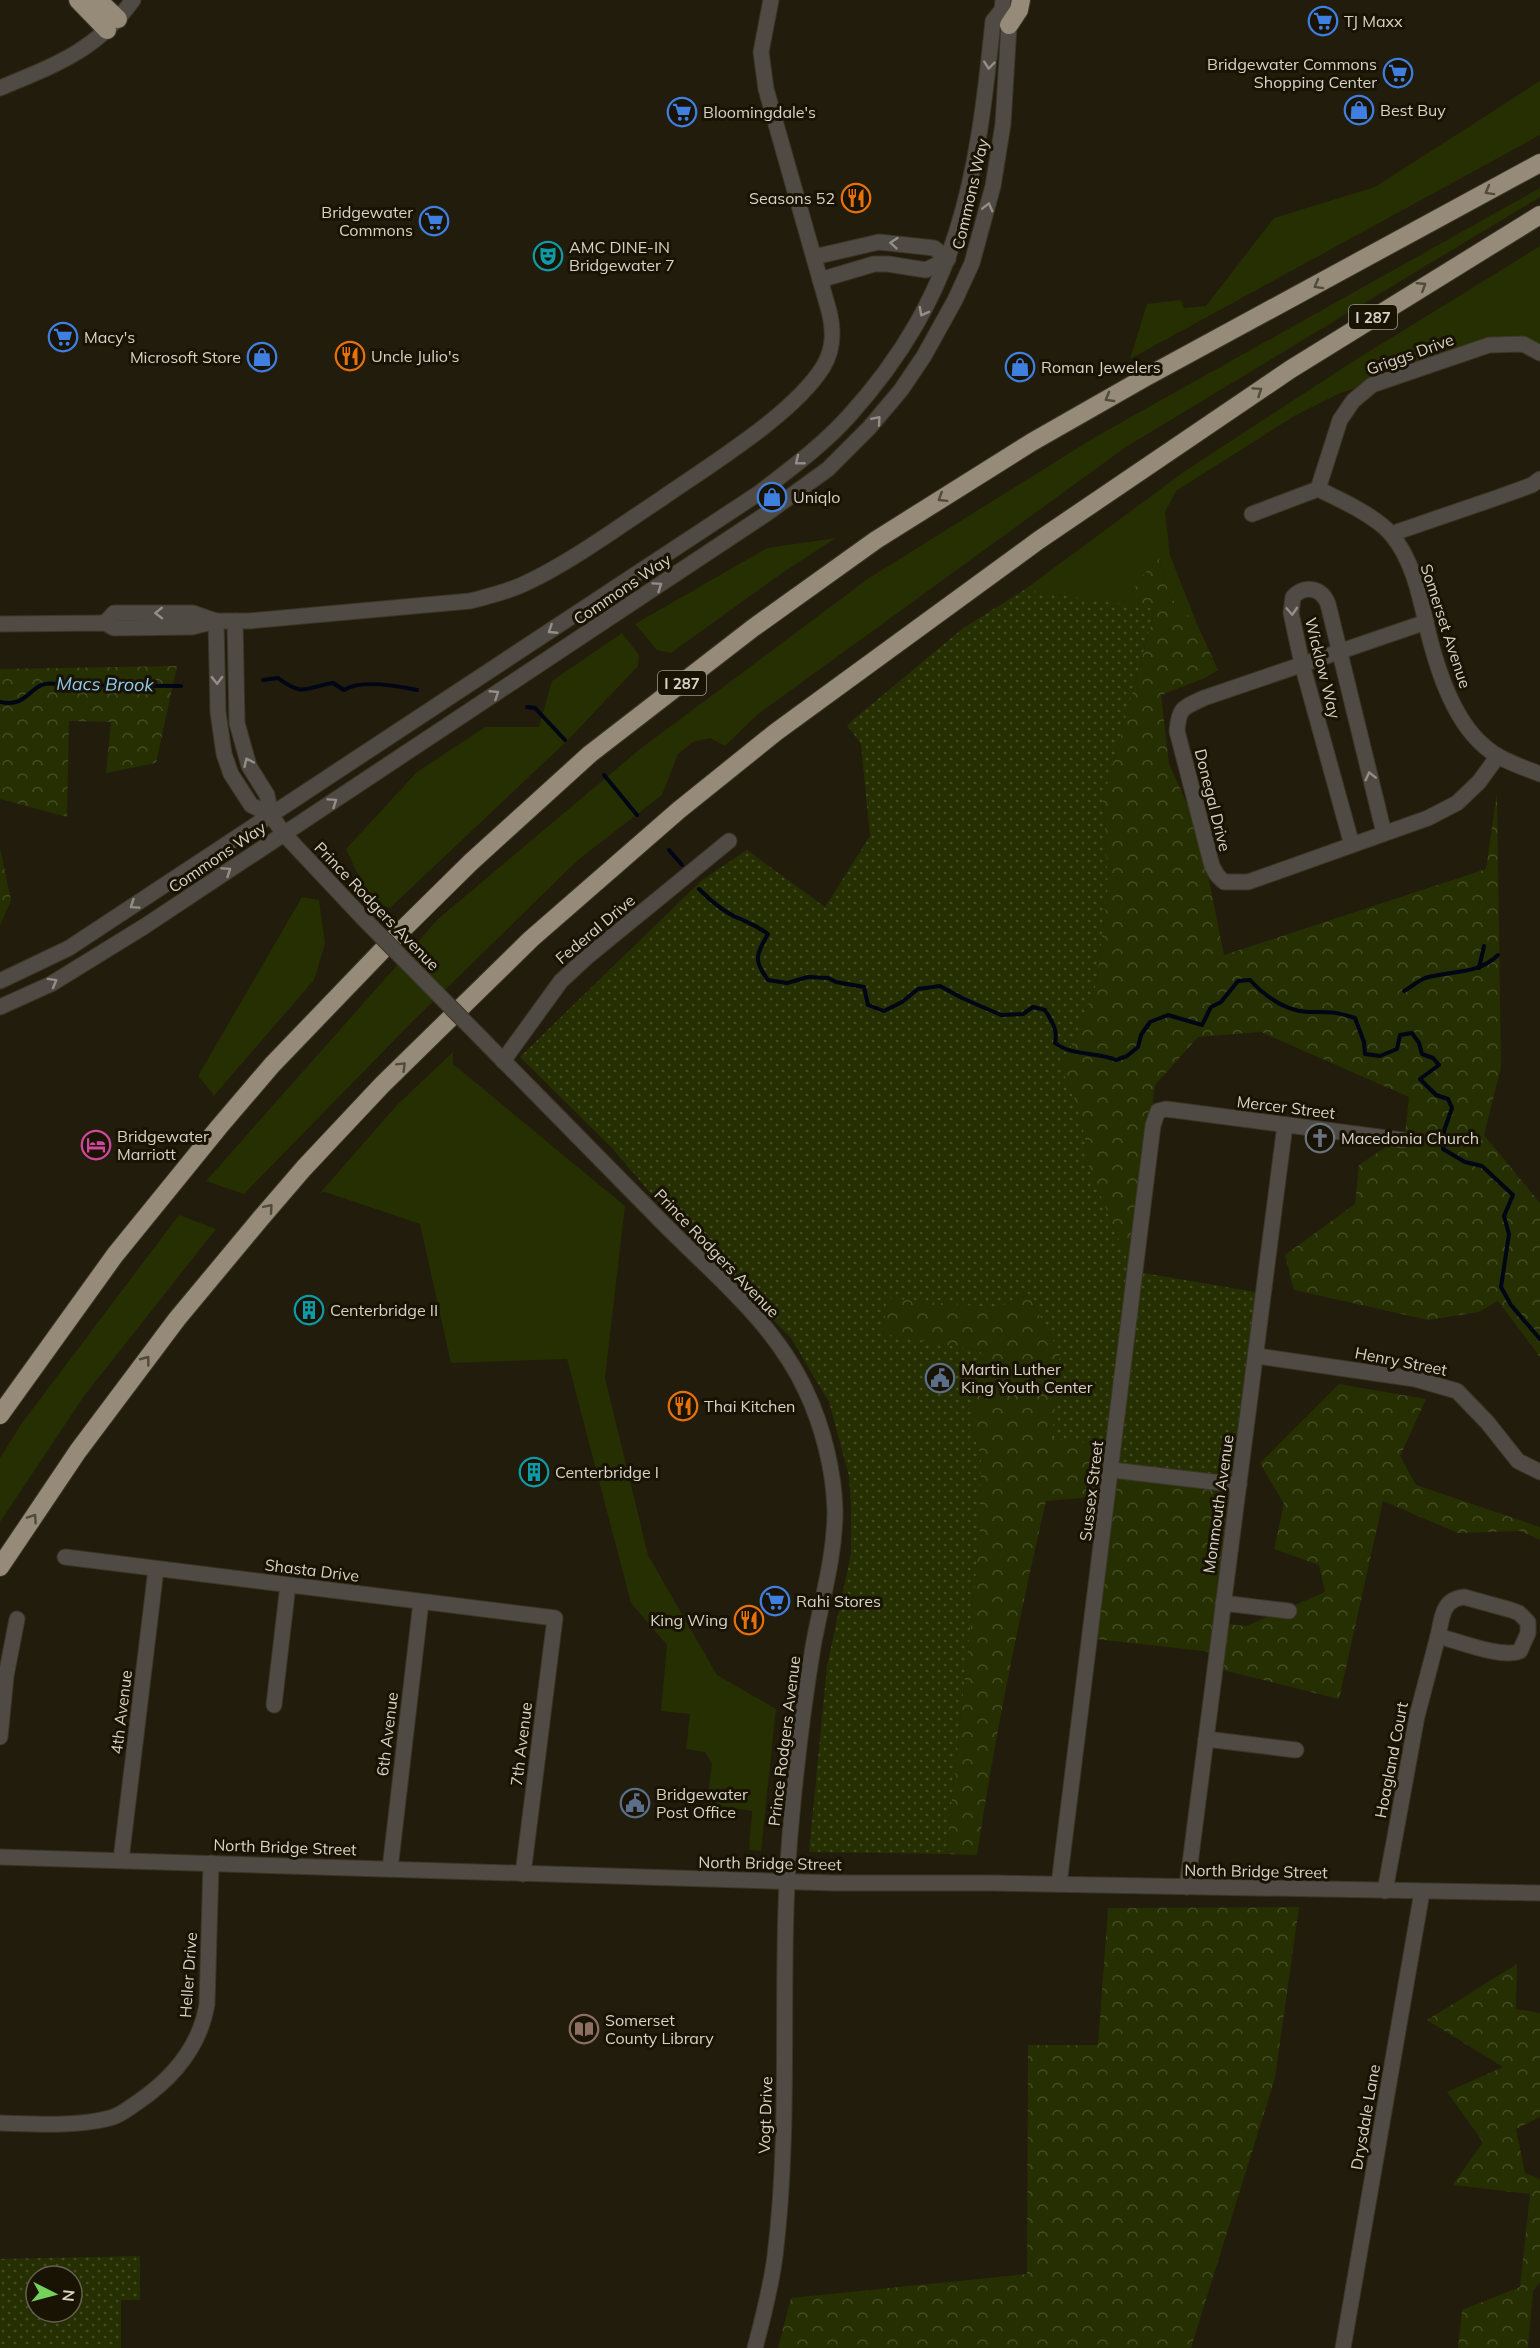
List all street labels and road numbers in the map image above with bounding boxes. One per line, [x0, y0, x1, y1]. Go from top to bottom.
street label: Commons Way [948, 136, 993, 251]
road number: I 287 [1349, 305, 1397, 329]
street label: Griggs Drive [1364, 329, 1456, 379]
street label: Commons Way [570, 549, 675, 629]
street label: Somerset Avenue [1416, 561, 1476, 691]
street label: Wicklow Way [1301, 615, 1345, 721]
road number: I 287 [658, 671, 706, 695]
street label: Donegal Drive [1191, 747, 1235, 853]
street label: Commons Way [165, 817, 270, 897]
street label: Prince Rodgers Avenue [310, 837, 444, 975]
street label: Federal Drive [551, 890, 639, 968]
street label: Mercer Street [1236, 1091, 1337, 1123]
street label: Prince Rodgers Avenue [650, 1184, 784, 1322]
street label: Henry Street [1353, 1342, 1449, 1380]
street label: Monmouth Avenue [1198, 1434, 1238, 1574]
street label: Sussex Street [1075, 1439, 1107, 1542]
street label: Shasta Drive [264, 1554, 360, 1586]
street label: Prince Rodgers Avenue [764, 1655, 804, 1827]
street label: 4th Avenue [106, 1669, 136, 1755]
street label: 6th Avenue [372, 1691, 402, 1777]
street label: Hoagland Court [1370, 1700, 1412, 1820]
street label: 7th Avenue [506, 1701, 536, 1787]
street label: North Bridge Street [213, 1835, 357, 1860]
street label: North Bridge Street [698, 1852, 842, 1874]
street label: North Bridge Street [1184, 1860, 1328, 1882]
street label: Heller Drive [175, 1931, 201, 2019]
street label: Drysdale Lane [1346, 2063, 1384, 2171]
street label: Vogt Drive [754, 2076, 776, 2154]

